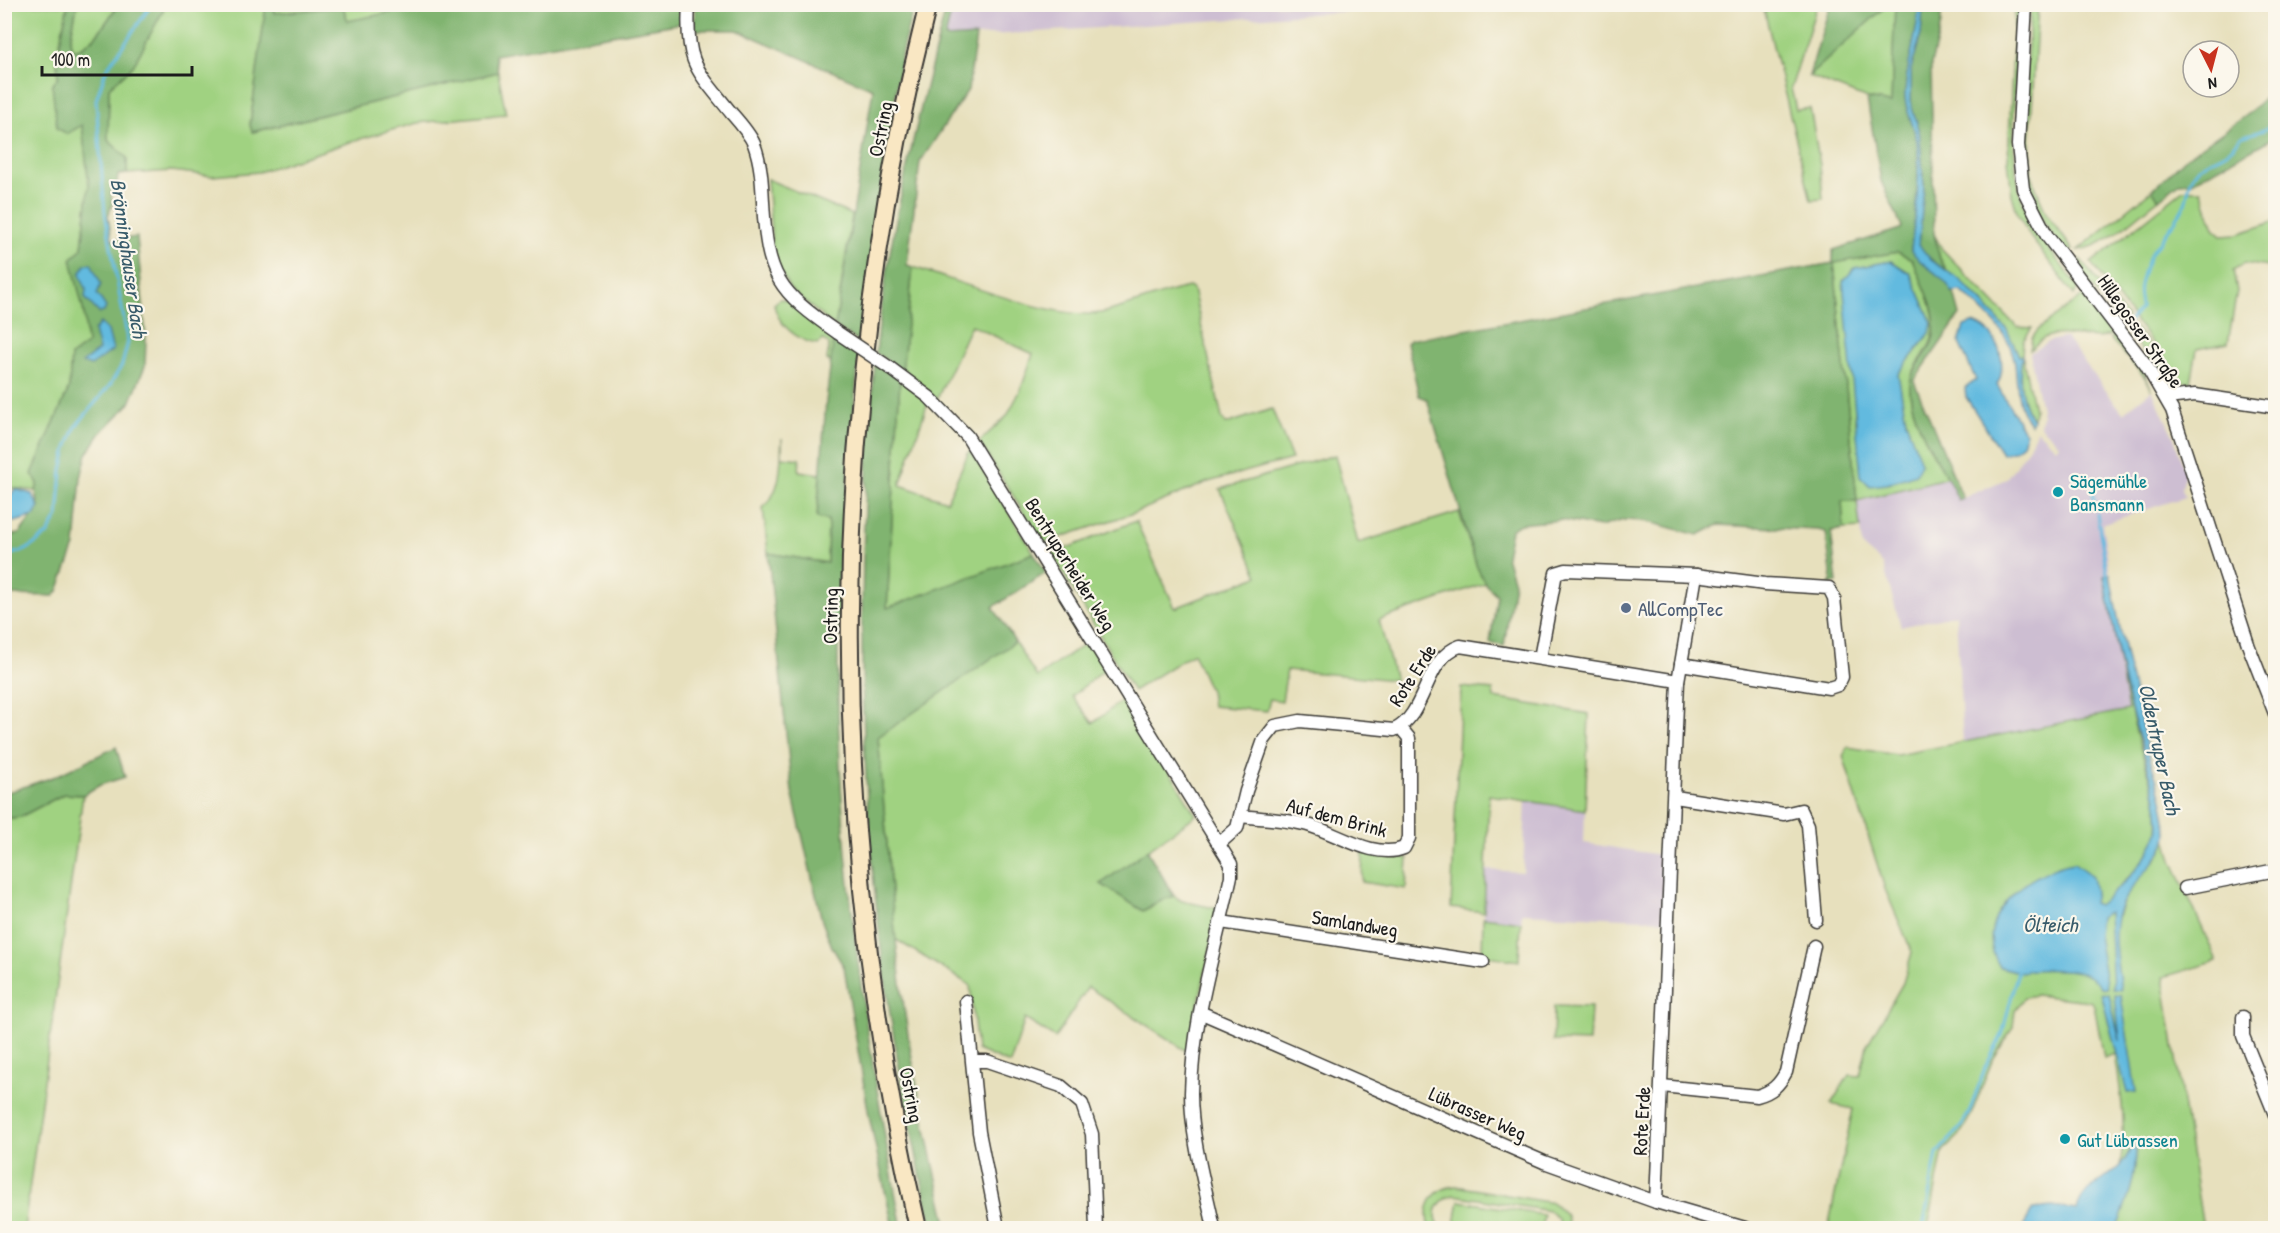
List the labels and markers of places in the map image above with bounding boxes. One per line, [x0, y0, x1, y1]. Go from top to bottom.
place label: Sägemühle Bansmann [2070, 467, 2147, 517]
marker: Sägemühle Bansmann [2051, 485, 2065, 499]
place label: AllCompTec [1638, 595, 1723, 622]
marker: AllCompTec [1619, 601, 1633, 615]
place label: Gut Lübrassen [2077, 1126, 2178, 1153]
marker: Gut Lübrassen [2058, 1132, 2072, 1146]

